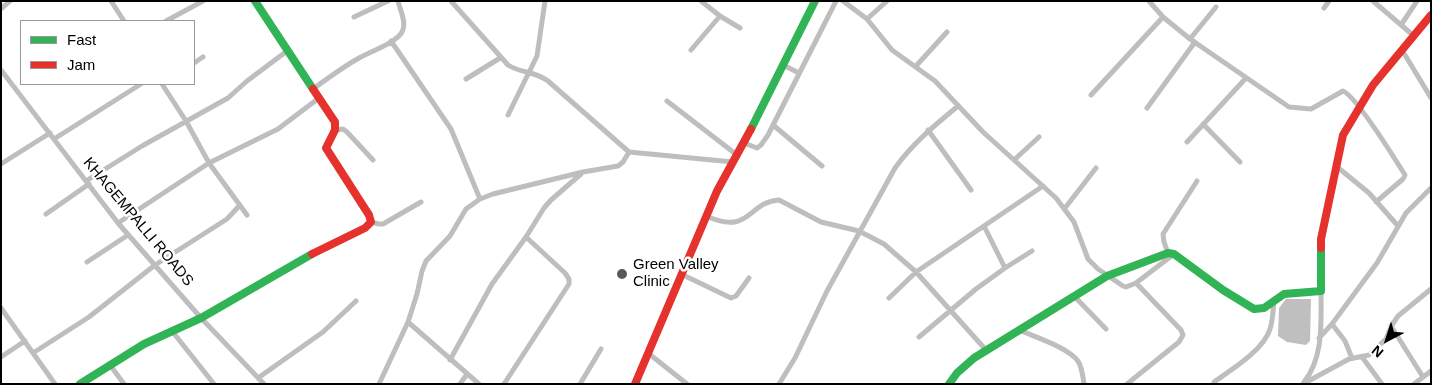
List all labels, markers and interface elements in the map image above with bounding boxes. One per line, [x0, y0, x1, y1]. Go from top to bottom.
legend [20, 20, 195, 85]
text: Fast [67, 31, 96, 48]
text: Jam [67, 56, 95, 73]
street label: KHAGEMPALLI ROADS [79, 154, 197, 290]
place label: Green Valley Clinic [633, 256, 719, 291]
marker: Green Valley Clinic [615, 267, 629, 281]
north arrow [1362, 315, 1412, 365]
text: N [1368, 342, 1386, 361]

